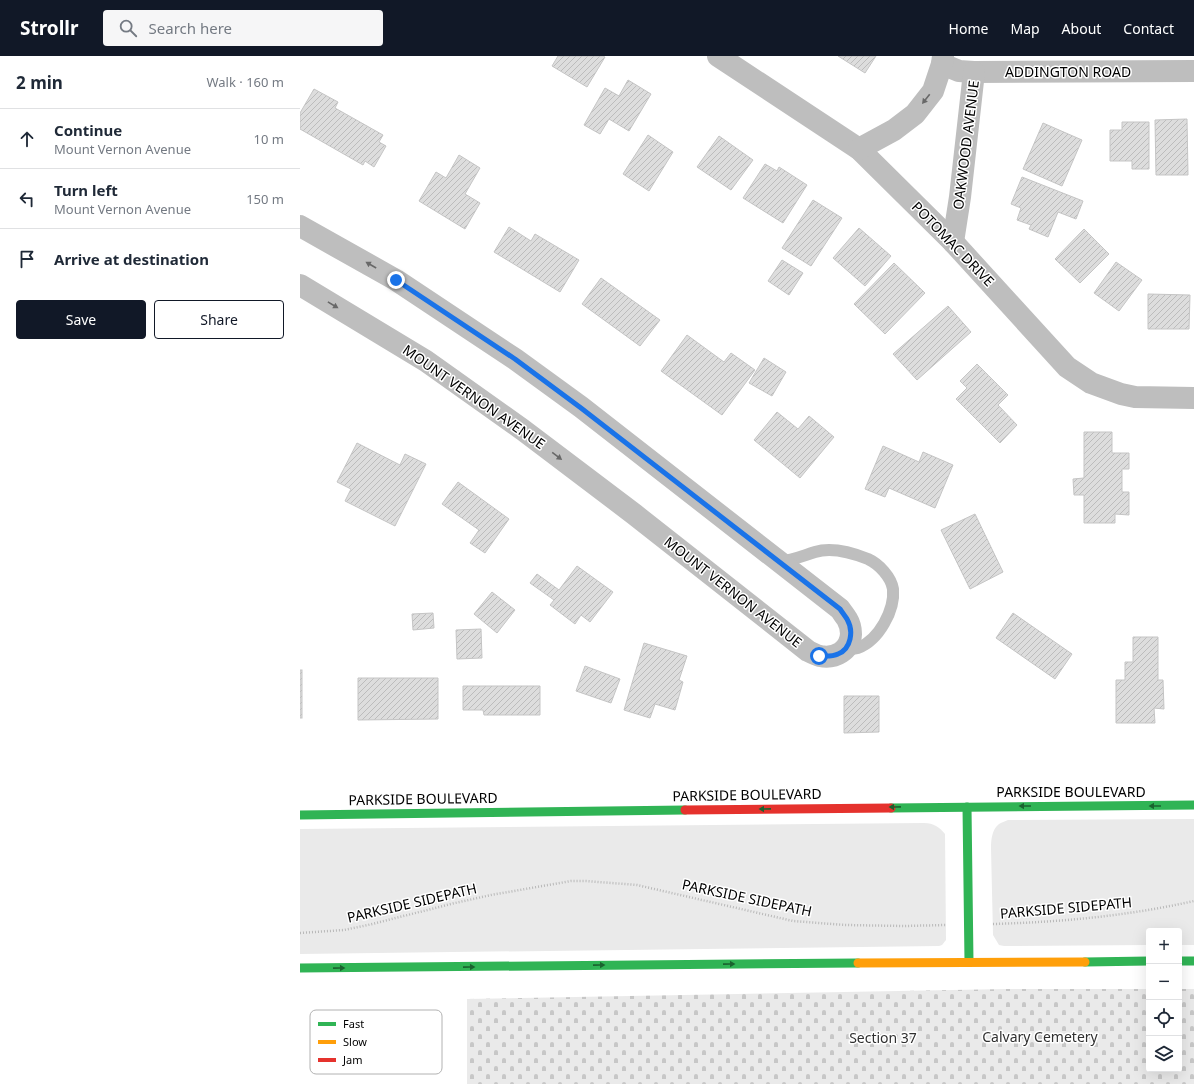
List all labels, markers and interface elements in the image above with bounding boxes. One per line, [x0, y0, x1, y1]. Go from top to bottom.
search box [103, 10, 383, 46]
text: Strollr [20, 15, 79, 41]
icon: search [117, 17, 139, 39]
text: Search here [149, 18, 232, 38]
text: Home [949, 19, 988, 38]
text: Map [1010, 19, 1040, 38]
text: About [1062, 19, 1101, 38]
text: Contact [1123, 19, 1174, 38]
street label: ADDINGTON ROAD [1005, 62, 1131, 81]
text: 2 min [16, 71, 63, 94]
text: Walk · 160 m [206, 73, 284, 91]
street label: OAKWOOD AVENUE [948, 79, 983, 211]
one-way arrow [922, 94, 931, 105]
text: Continue [54, 120, 122, 140]
icon: ahead [16, 128, 38, 150]
text: 10 m [254, 130, 284, 148]
text: Mount Vernon Avenue [54, 140, 191, 158]
text: Turn left [54, 180, 118, 200]
icon: left [16, 188, 38, 210]
text: 150 m [246, 190, 284, 208]
street label: POTOMAC DRIVE [908, 197, 999, 290]
text: Mount Vernon Avenue [54, 200, 191, 218]
icon: arrive [16, 248, 38, 270]
text: Arrive at destination [54, 249, 209, 269]
one-way arrow [365, 262, 377, 269]
route end [387, 271, 405, 289]
button: Save [16, 300, 146, 339]
button: Share [154, 300, 284, 339]
one-way arrow [327, 302, 339, 309]
street label: MOUNT VERNON AVENUE [399, 340, 549, 453]
one-way arrow [552, 452, 563, 460]
street label: MOUNT VERNON AVENUE [661, 532, 806, 651]
route start [810, 647, 828, 665]
street label: PARKSIDE BOULEVARD [996, 782, 1146, 801]
street label: PARKSIDE BOULEVARD [672, 784, 822, 805]
street label: PARKSIDE BOULEVARD [348, 788, 498, 809]
one-way arrow [1149, 802, 1161, 809]
one-way arrow [1018, 803, 1031, 809]
one-way arrow [889, 804, 901, 811]
one-way arrow [758, 806, 771, 812]
street label: PARKSIDE SIDEPATH [680, 874, 814, 921]
street label: PARKSIDE SIDEPATH [345, 878, 479, 927]
street label: PARKSIDE SIDEPATH [999, 892, 1133, 923]
map controls [1146, 928, 1182, 1072]
button: + [1146, 928, 1182, 964]
one-way arrow [723, 961, 736, 967]
one-way arrow [593, 962, 605, 969]
one-way arrow [463, 964, 476, 970]
button: − [1146, 964, 1182, 1000]
one-way arrow [333, 965, 346, 971]
button: locate [1146, 1000, 1182, 1036]
legend [310, 1010, 442, 1074]
text: Fast [343, 1016, 364, 1031]
park label: Calvary Cemetery [982, 1027, 1099, 1046]
park label: Section 37 [849, 1028, 917, 1047]
text: Slow [343, 1034, 367, 1049]
button: layers [1146, 1036, 1182, 1072]
text: Jam [342, 1052, 362, 1067]

